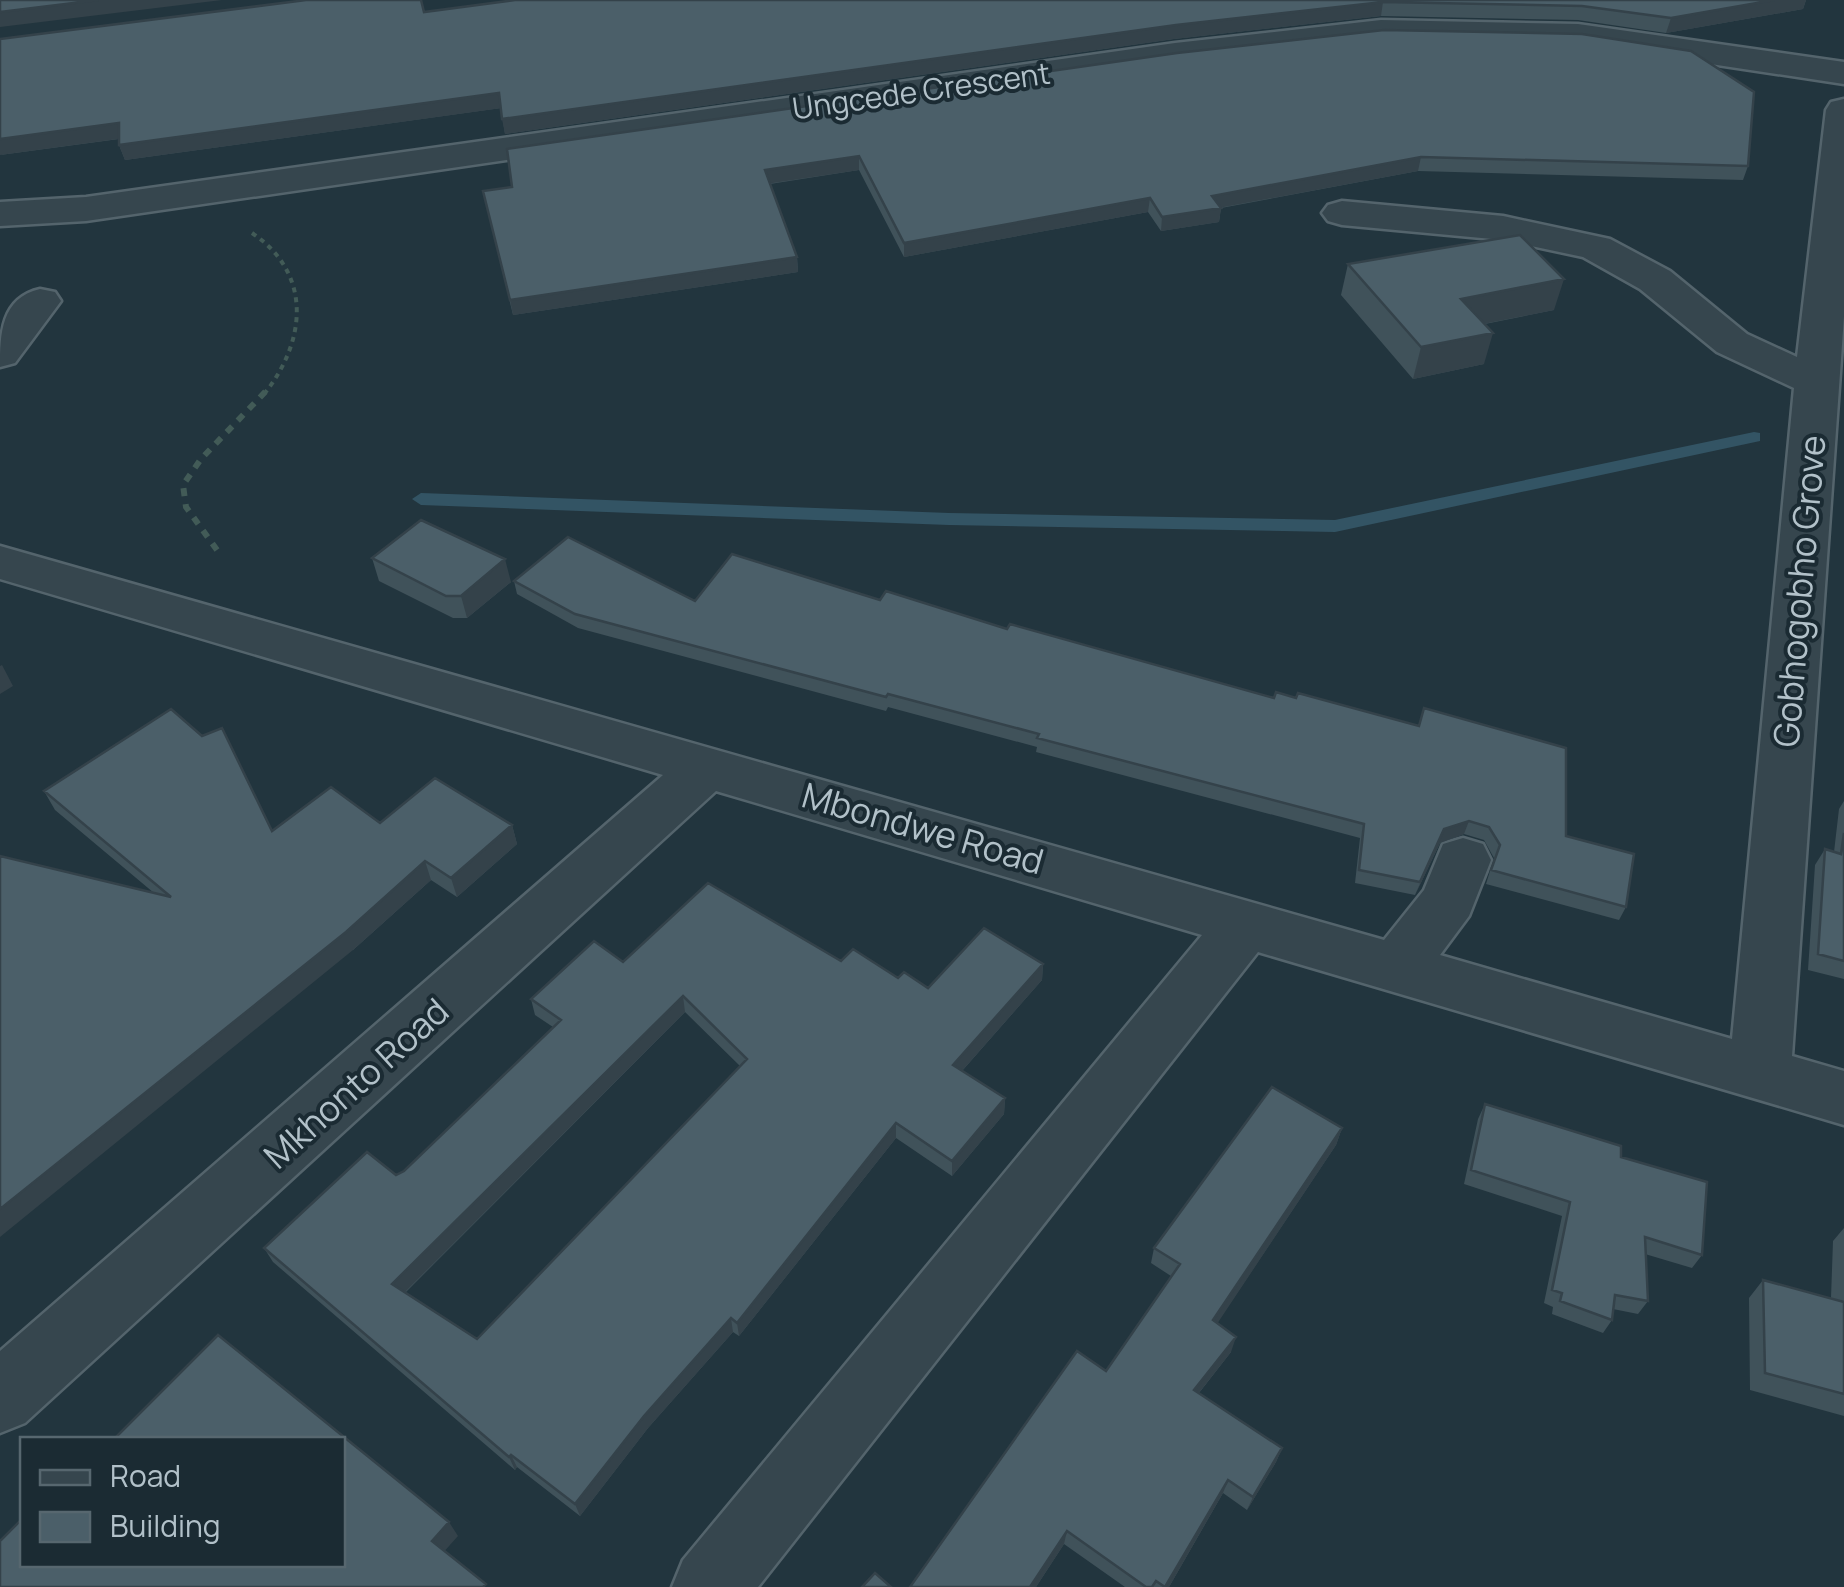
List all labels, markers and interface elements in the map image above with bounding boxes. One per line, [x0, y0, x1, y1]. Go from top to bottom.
street label: Ungcede Crescent [789, 52, 1053, 128]
street label: Gobhogobho Grove [1761, 433, 1837, 749]
street label: Mbondwe Road [797, 771, 1049, 885]
street label: Mkhonto Road [253, 987, 459, 1179]
legend [20, 1437, 345, 1567]
text: Road [110, 1455, 181, 1496]
text: Building [110, 1505, 221, 1546]

